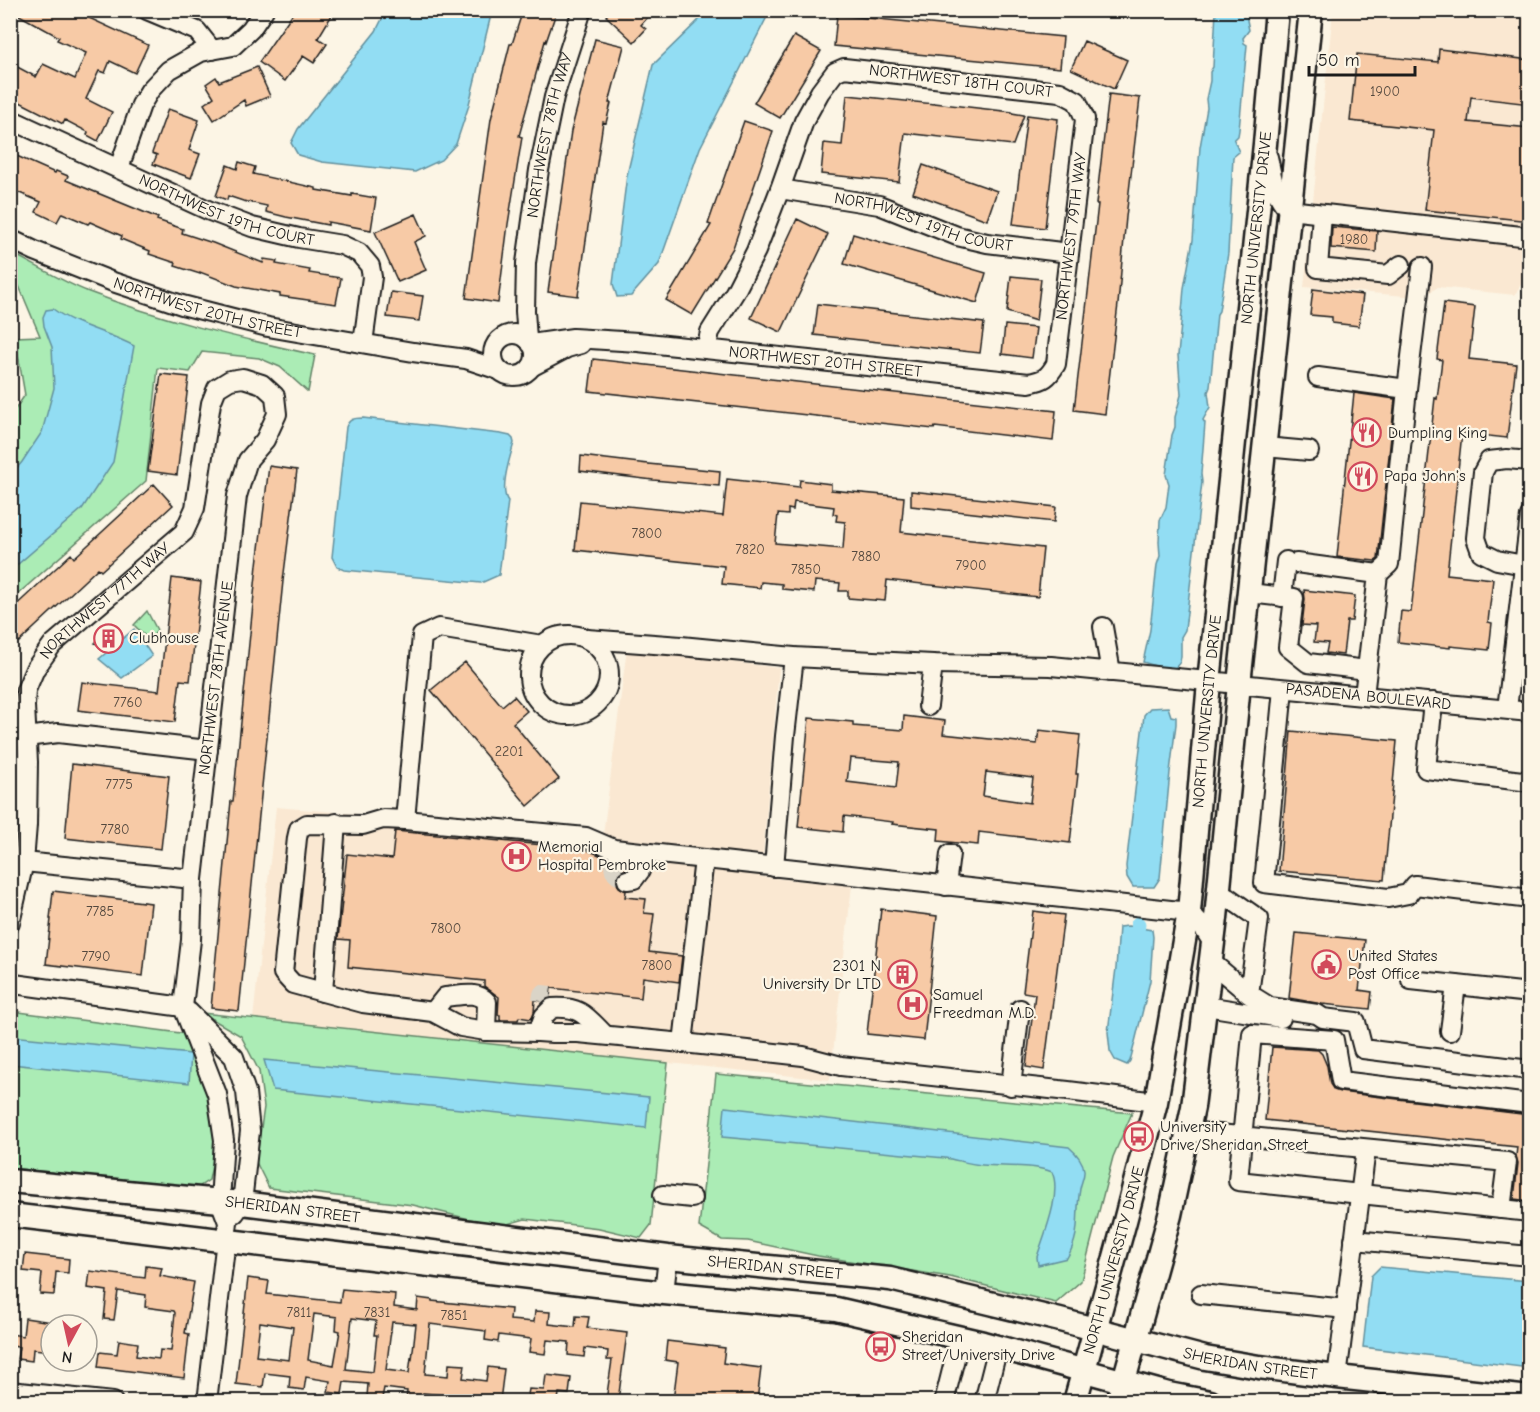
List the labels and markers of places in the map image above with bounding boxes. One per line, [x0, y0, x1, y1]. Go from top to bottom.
restaurant icon: Dumpling King [1351, 417, 1383, 449]
place label: Dumpling King [1388, 424, 1488, 442]
restaurant icon: Papa John's [1347, 460, 1379, 492]
place label: Papa John's [1384, 467, 1466, 485]
building icon: Clubhouse [92, 622, 124, 654]
place label: Clubhouse [129, 629, 199, 647]
place label: Memorial Hospital Pembroke [538, 838, 666, 874]
hospital icon: Memorial Hospital Pembroke [501, 840, 533, 872]
place label: United States Post Office [1348, 947, 1438, 983]
public building icon: United States Post Office [1311, 949, 1343, 981]
place label: 2301 N University Dr LTD [763, 957, 881, 993]
building icon: 2301 N University Dr LTD [886, 959, 918, 991]
place label: Samuel Freedman M.D. [933, 986, 1036, 1022]
hospital icon: Samuel Freedman M.D. [896, 988, 928, 1020]
place label: University Drive/Sheridan Street [1160, 1118, 1308, 1154]
bus stop icon: University Drive/Sheridan Street [1123, 1120, 1155, 1152]
place label: Sheridan Street/University Drive [902, 1328, 1055, 1364]
bus stop icon: Sheridan Street/University Drive [865, 1330, 897, 1362]

